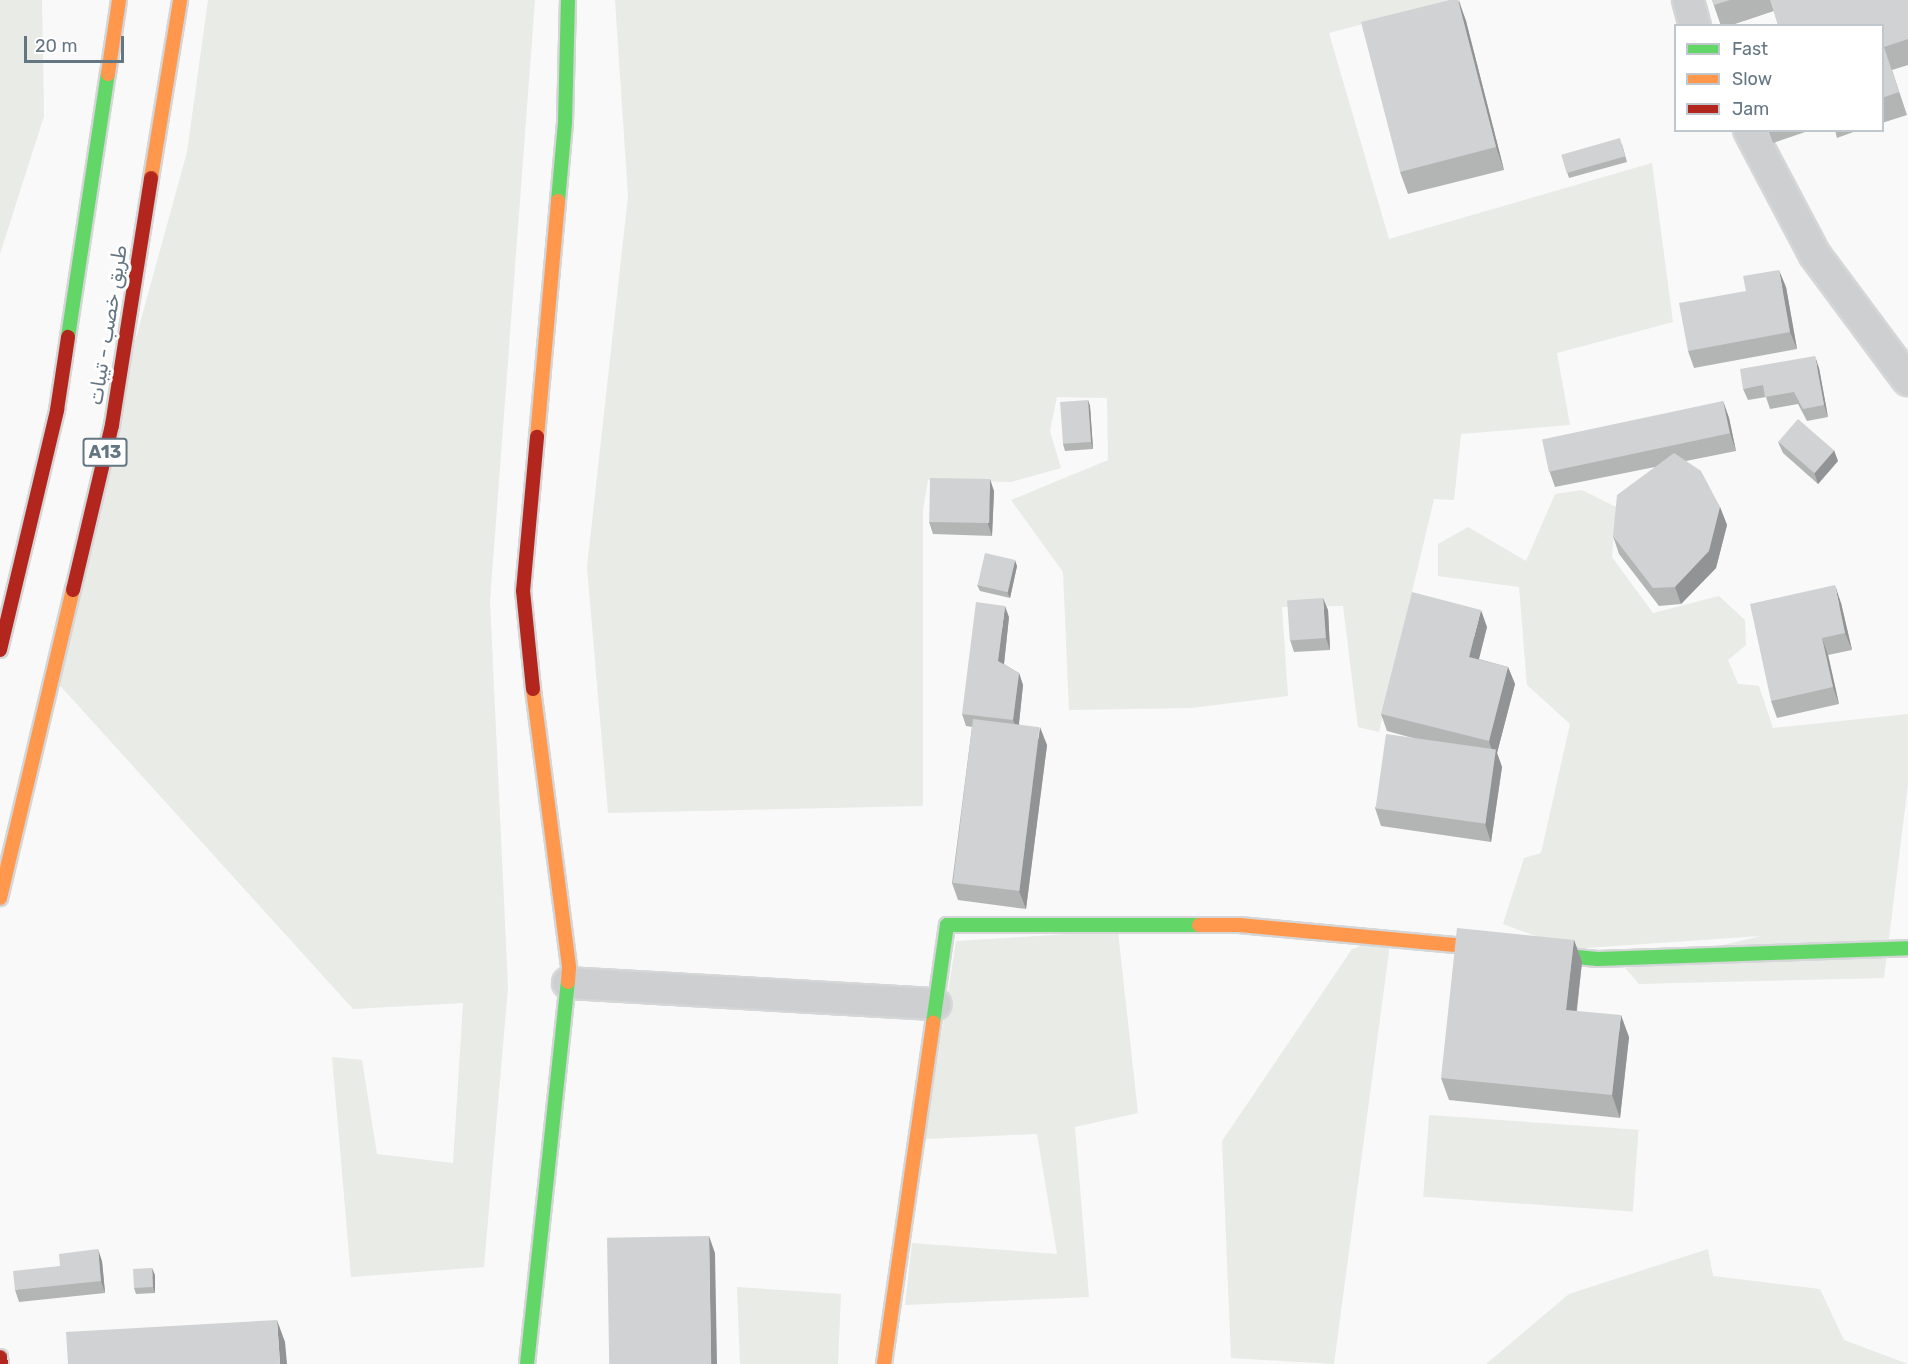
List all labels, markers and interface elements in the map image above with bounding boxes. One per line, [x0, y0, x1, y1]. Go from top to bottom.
scale bar [27, 24, 128, 62]
legend [1674, 24, 1884, 132]
text: 20 m [35, 35, 77, 57]
text: Fast [1732, 38, 1768, 60]
text: Slow [1732, 68, 1772, 90]
text: Jam [1732, 98, 1769, 120]
street label: طريق خصب - تيبات [83, 243, 133, 407]
road number: A13 [82, 437, 128, 467]

